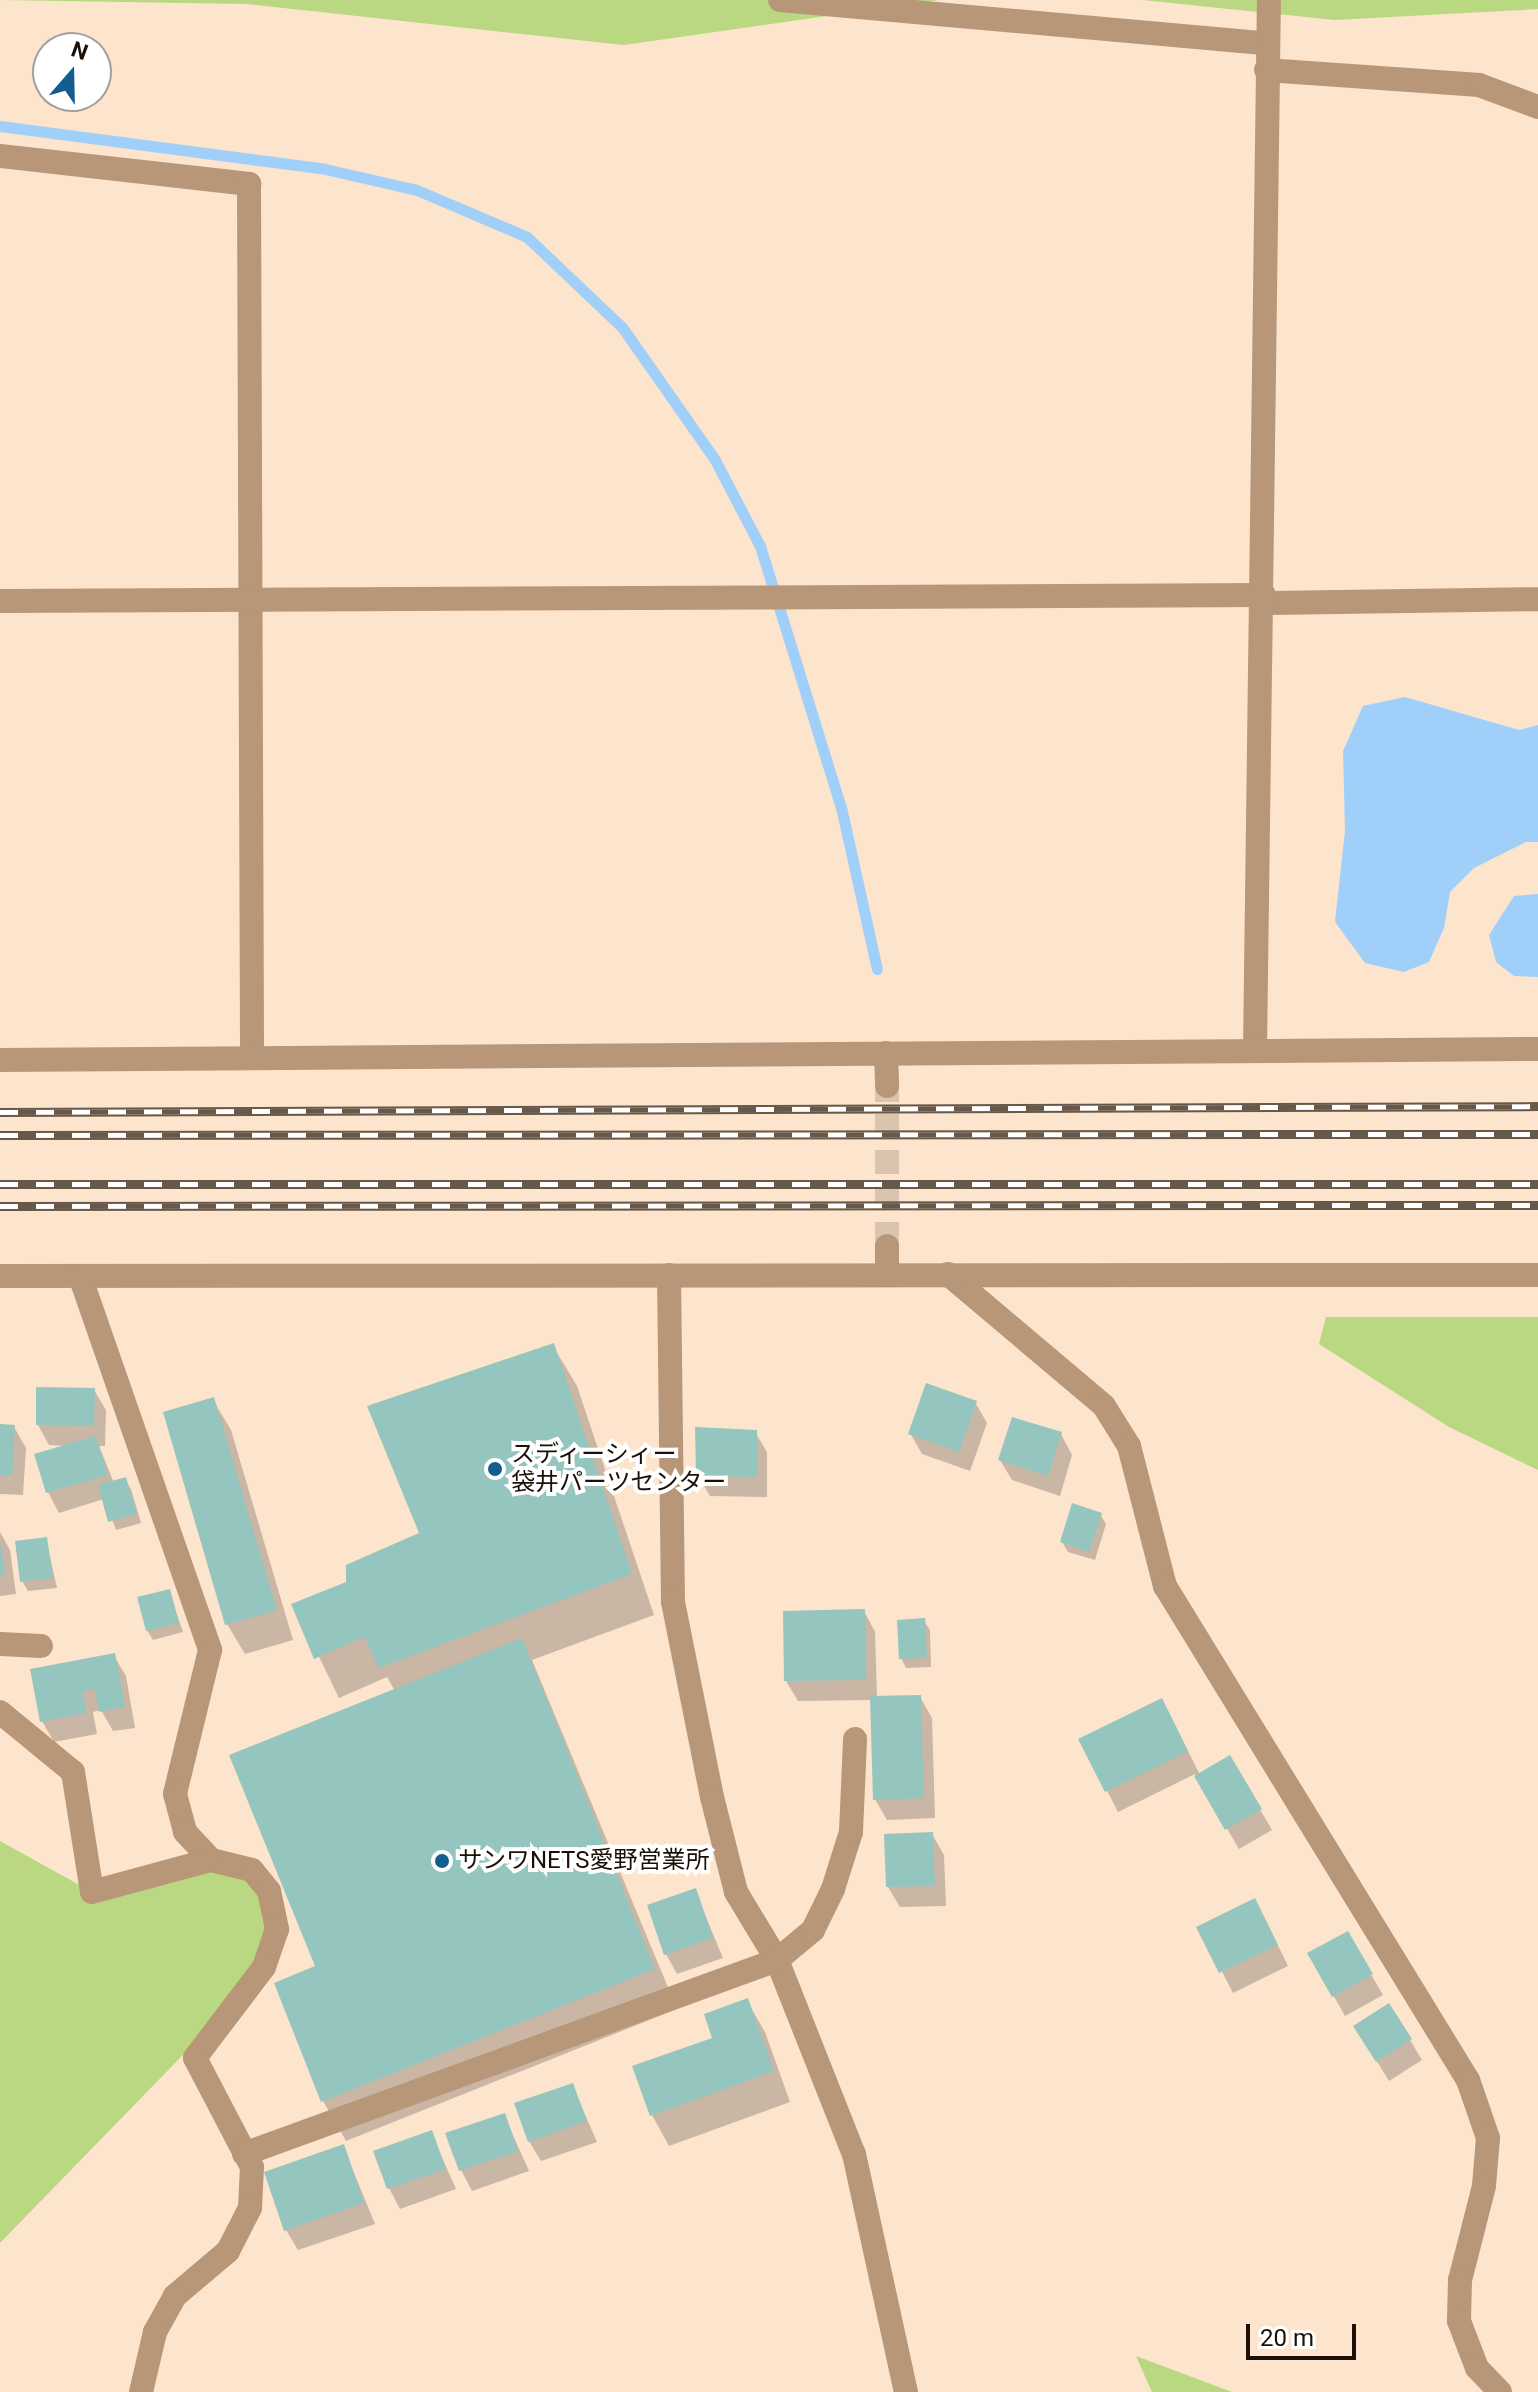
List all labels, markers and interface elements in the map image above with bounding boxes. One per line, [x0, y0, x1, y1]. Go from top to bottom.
north arrow [32, 32, 112, 112]
text: N [68, 36, 91, 65]
place label: スディーシィー 袋井パーツセンター [511, 1441, 727, 1497]
marker: スディーシィー 袋井パーツセンター [486, 1460, 504, 1478]
place label: サンワNETS愛野営業所 [458, 1847, 709, 1875]
marker: サンワNETS愛野営業所 [433, 1852, 451, 1870]
scale bar [1250, 2308, 1360, 2358]
text: 20 m [1260, 2324, 1314, 2352]

